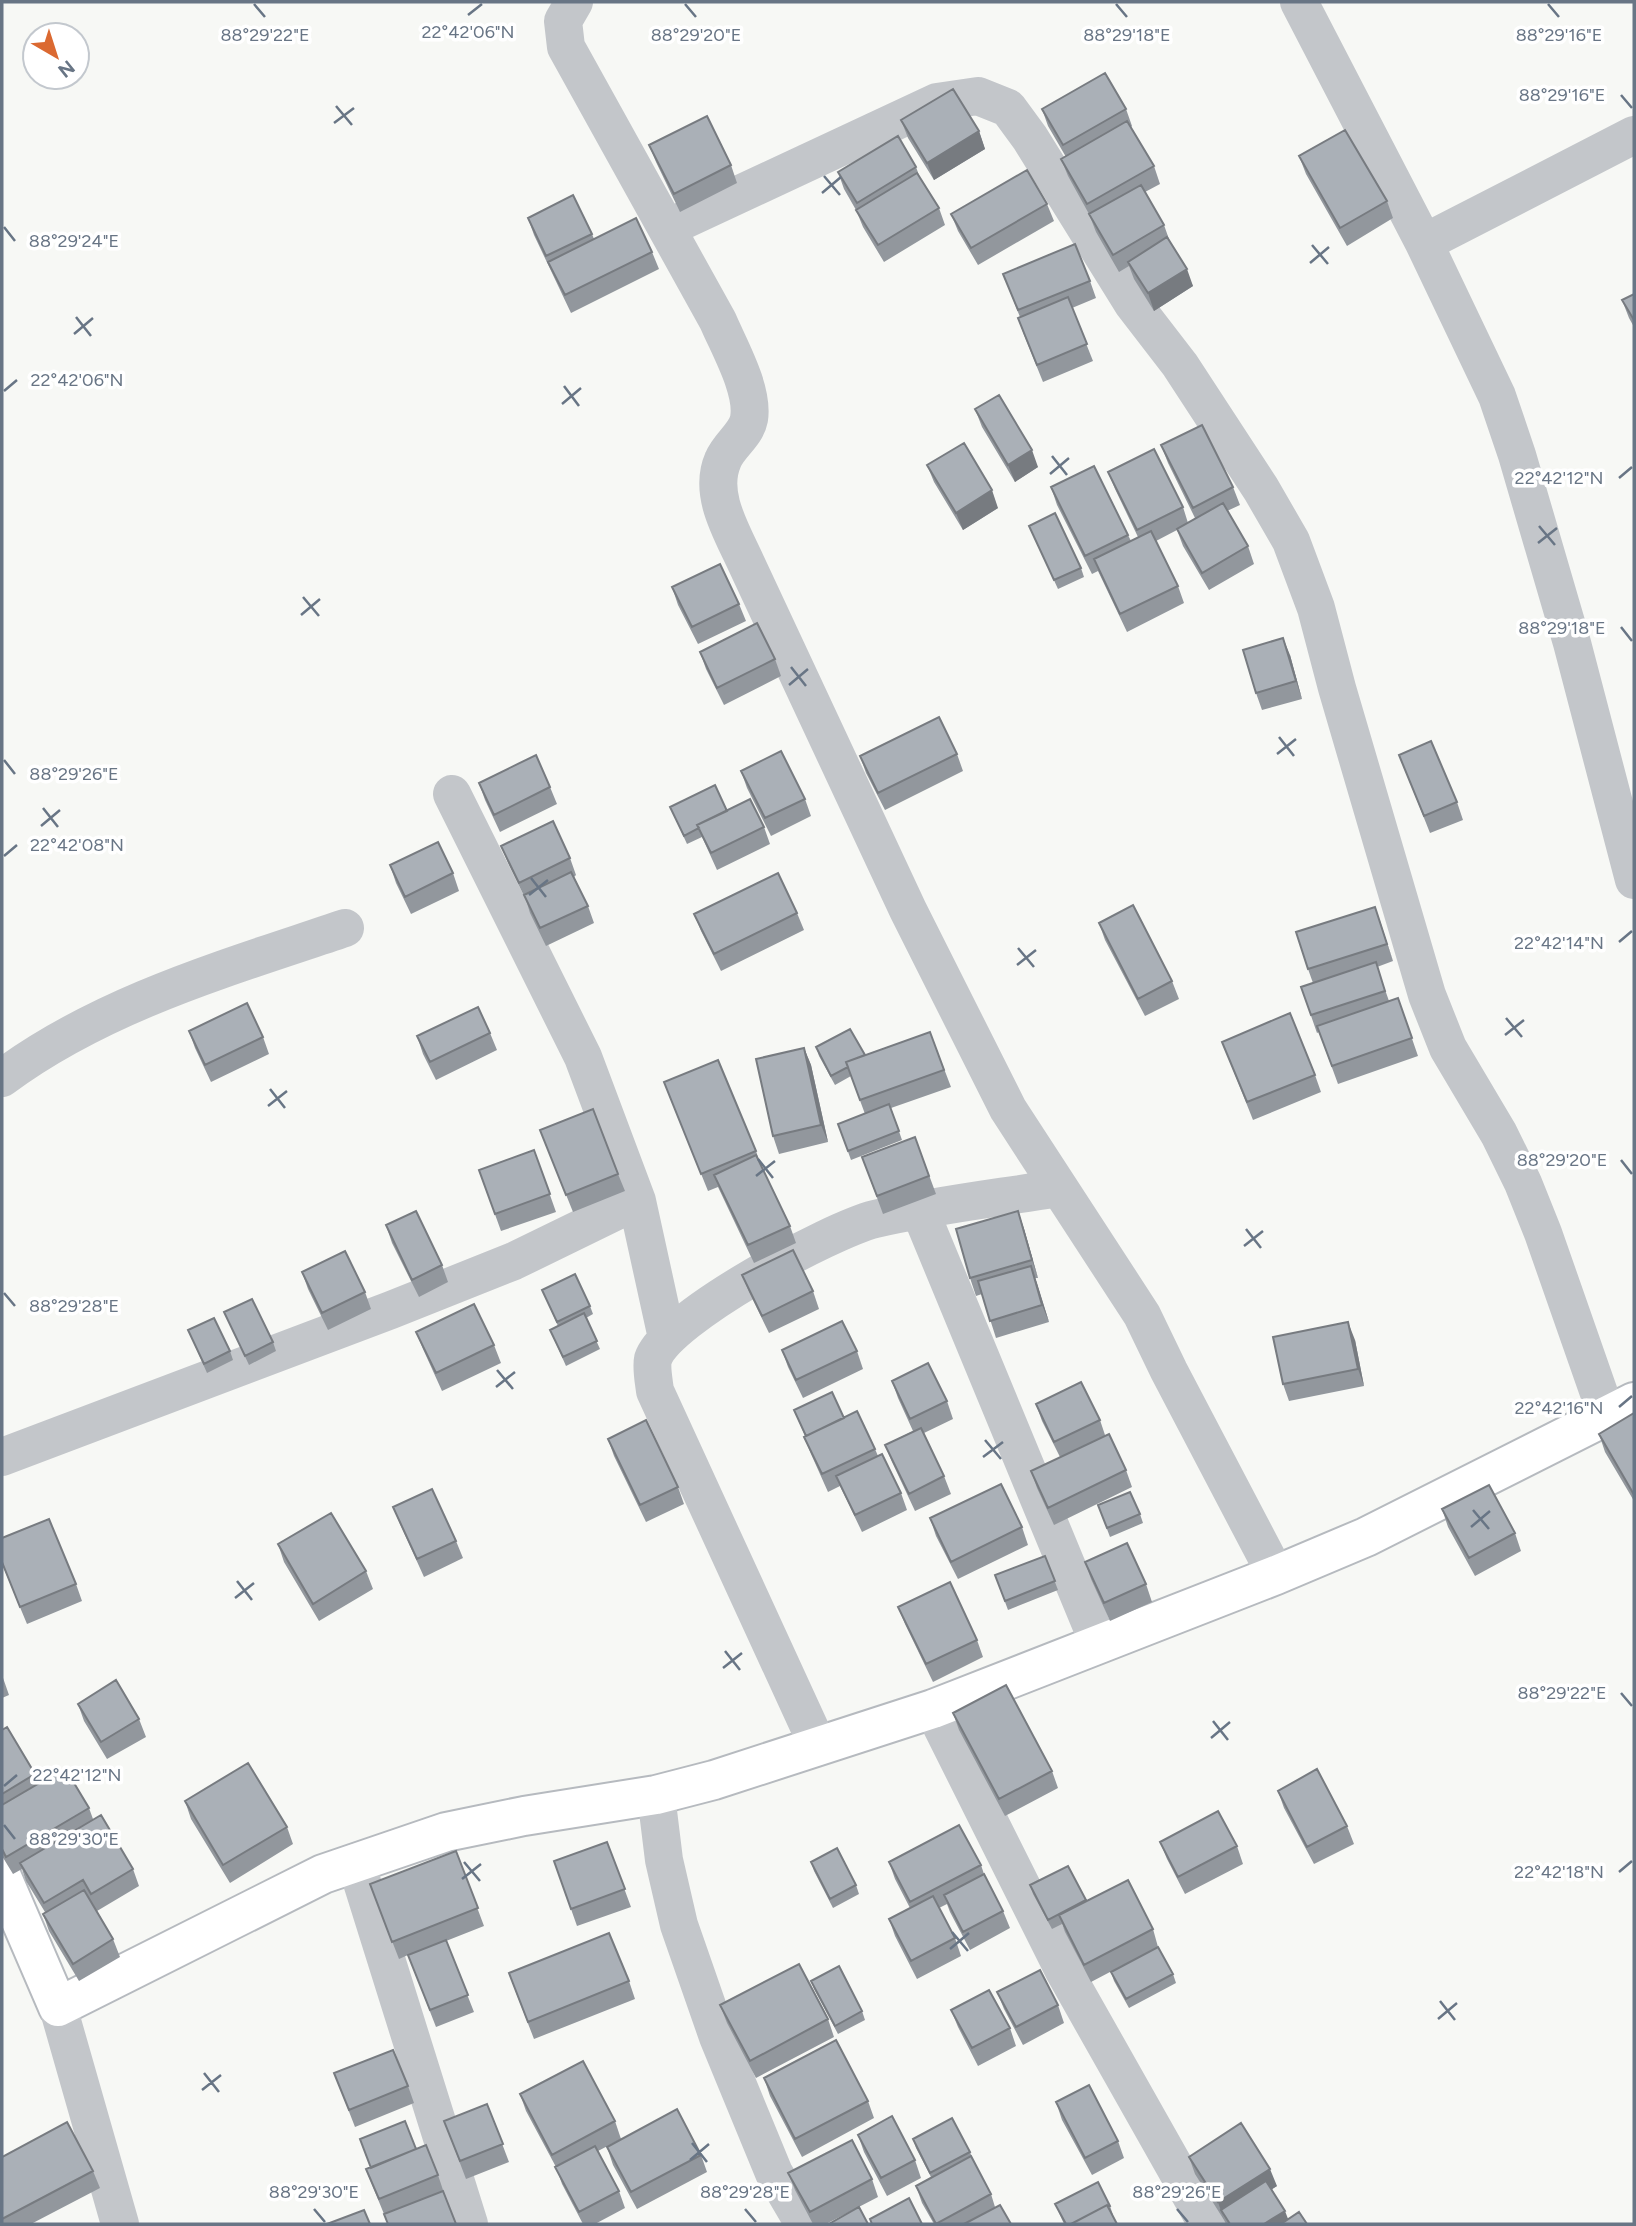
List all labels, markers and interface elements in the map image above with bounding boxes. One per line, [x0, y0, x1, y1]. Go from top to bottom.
north arrow [21, 21, 91, 91]
text: 22°42'06"N [421, 21, 515, 43]
text: 88°29'22"E [220, 24, 310, 46]
text: 88°29'20"E [651, 24, 741, 46]
text: 88°29'18"E [1083, 24, 1171, 46]
text: 88°29'16"E [1516, 24, 1602, 46]
text: N [53, 55, 79, 82]
text: 88°29'16"E [1519, 84, 1605, 106]
text: 88°29'24"E [29, 230, 119, 252]
text: 22°42'06"N [30, 369, 124, 391]
text: 22°42'12"N [1515, 467, 1603, 489]
text: 88°29'18"E [1518, 617, 1606, 639]
text: 88°29'26"E [29, 763, 119, 785]
text: 22°42'08"N [30, 834, 124, 856]
text: 22°42'14"N [1514, 932, 1604, 954]
text: 88°29'20"E [1517, 1149, 1607, 1171]
text: 88°29'28"E [29, 1295, 119, 1317]
text: 22°42'16"N [1515, 1397, 1603, 1419]
text: 88°29'22"E [1517, 1682, 1607, 1704]
text: 22°42'12"N [33, 1764, 121, 1786]
text: 88°29'30"E [29, 1828, 119, 1850]
text: 22°42'18"N [1514, 1861, 1604, 1883]
text: 88°29'30"E [269, 2181, 359, 2203]
text: 88°29'28"E [700, 2181, 790, 2203]
text: 88°29'26"E [1132, 2181, 1222, 2203]

